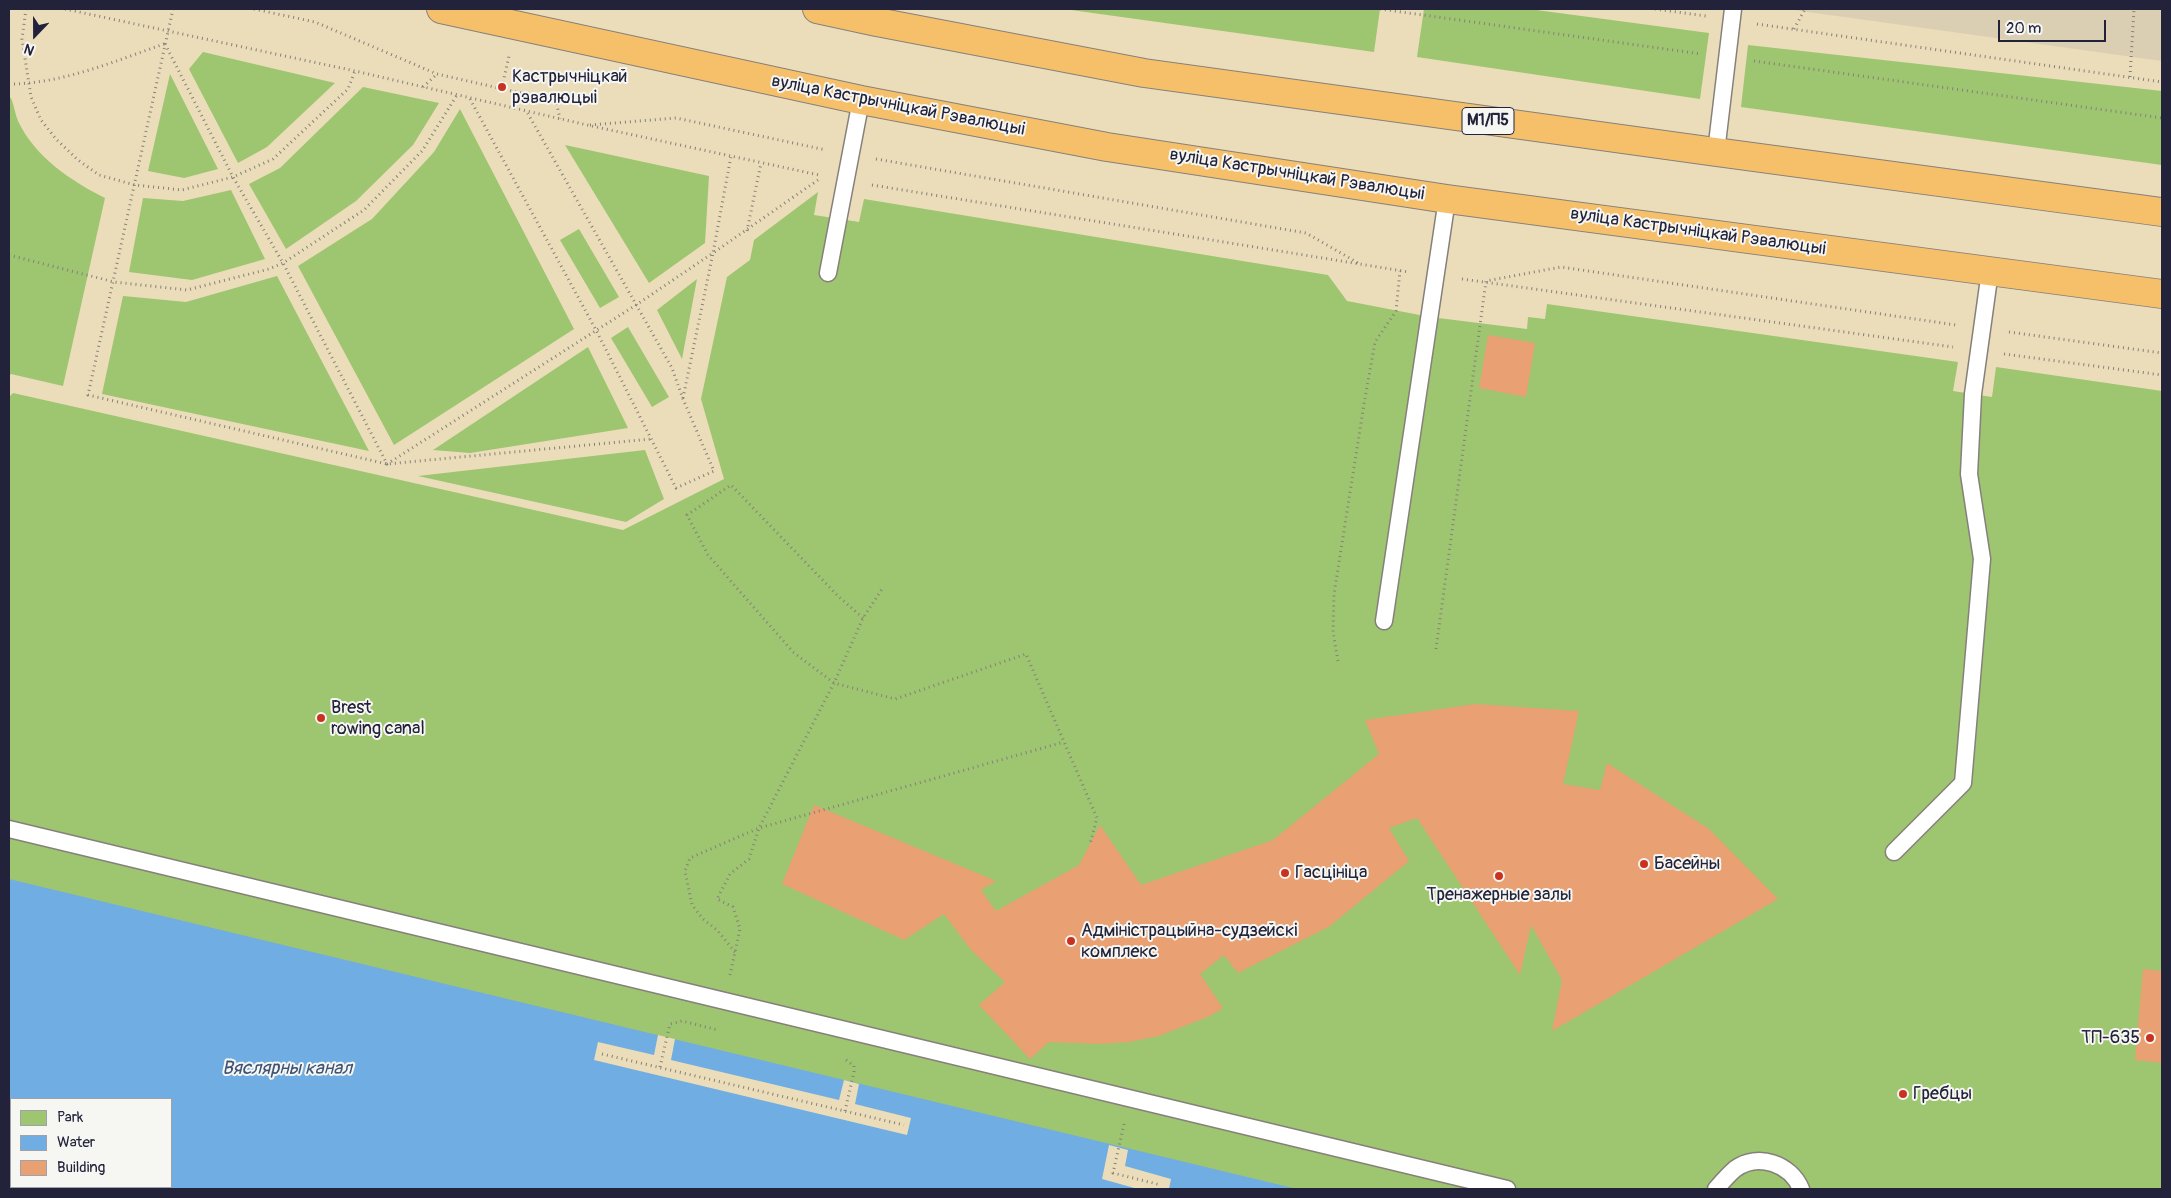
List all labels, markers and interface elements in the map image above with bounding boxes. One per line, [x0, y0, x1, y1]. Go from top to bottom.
north arrow [10, 10, 60, 60]
scale bar [2001, 10, 2108, 42]
text: 20 m [2006, 19, 2041, 38]
text: N [22, 40, 37, 59]
place label: Кастрычніцкай рэвалюцыі [512, 66, 627, 108]
street label: вуліца Кастрычніцкай Рэвалюцыі [770, 71, 1026, 141]
marker: Кастрычніцкай рэвалюцыі [496, 81, 508, 93]
road number: М1/П5 [1462, 108, 1514, 134]
street label: вуліца Кастрычніцкай Рэвалюцыі [1168, 144, 1426, 206]
street label: вуліца Кастрычніцкай Рэвалюцыі [1569, 203, 1827, 261]
place label: Brest rowing canal [331, 697, 425, 740]
marker: Brest rowing canal [315, 712, 327, 724]
place label: Басейны [1654, 853, 1720, 875]
marker: Басейны [1638, 858, 1650, 870]
place label: Гасцініца [1295, 862, 1367, 884]
marker: Гасцініца [1279, 867, 1291, 879]
marker: Тренажерные залы [1493, 870, 1505, 882]
place label: Тренажерные залы [1426, 884, 1572, 906]
place label: Адміністрацыйна-судзейскі комплекс [1081, 920, 1297, 962]
marker: Адміністрацыйна-судзейскі комплекс [1065, 935, 1077, 947]
place label: ТП-635 [2081, 1027, 2140, 1049]
marker: ТП-635 [2144, 1032, 2156, 1044]
water label: Вяслярны канал [222, 1058, 352, 1080]
place label: Гребцы [1913, 1083, 1972, 1105]
marker: Гребцы [1897, 1088, 1909, 1100]
legend [10, 1098, 172, 1188]
text: Park [57, 1108, 83, 1127]
text: Water [57, 1133, 95, 1152]
text: Building [57, 1158, 105, 1177]

